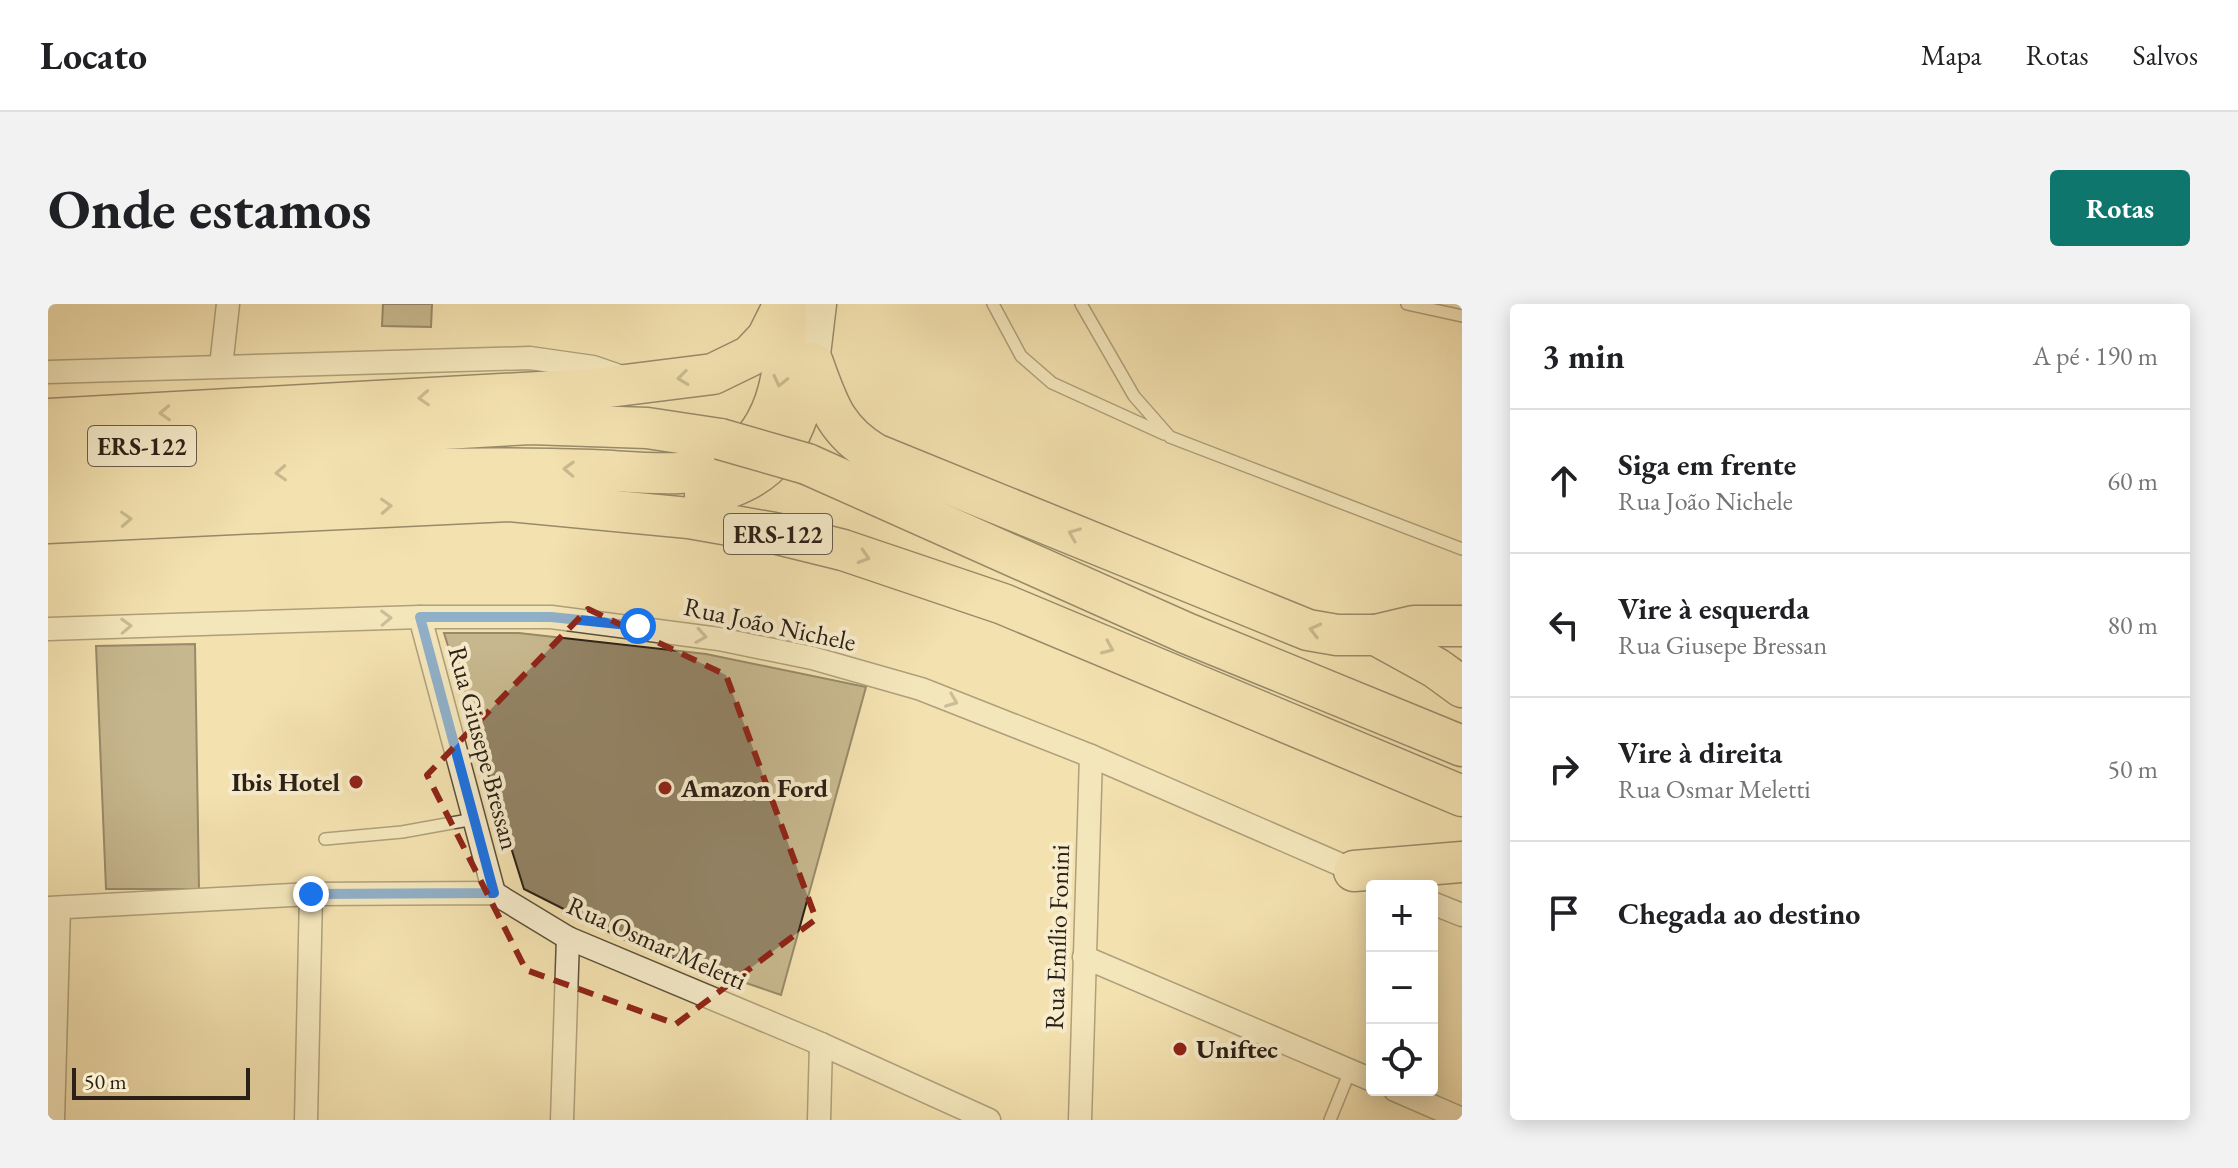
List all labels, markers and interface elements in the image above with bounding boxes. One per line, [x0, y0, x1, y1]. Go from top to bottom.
text: Locato [40, 31, 147, 80]
text: Mapa [1921, 37, 1982, 73]
text: Rotas [2026, 37, 2089, 73]
text: Salvos [2133, 37, 2198, 73]
button: Rotas [2050, 170, 2190, 246]
text: Onde estamos [48, 172, 372, 245]
text: 3 min [1542, 334, 1625, 378]
text: A pé · 190 m [2033, 339, 2158, 373]
one-way arrow [677, 369, 690, 386]
one-way arrow [772, 374, 789, 388]
one-way arrow [417, 389, 430, 406]
one-way arrow [158, 404, 171, 421]
road number: ERS-122 [88, 426, 196, 466]
text: Siga em frente [1618, 445, 1796, 484]
icon: ahead [1542, 459, 1586, 503]
one-way arrow [562, 460, 575, 478]
one-way arrow [274, 464, 287, 481]
text: 60 m [2108, 464, 2158, 498]
text: Rua João Nichele [1618, 484, 1793, 518]
one-way arrow [380, 498, 393, 515]
one-way arrow [120, 511, 133, 528]
road number: ERS-122 [724, 514, 832, 554]
one-way arrow [1068, 528, 1082, 544]
one-way arrow [857, 548, 871, 564]
street label: Rua João Nichele [681, 589, 859, 659]
text: Vire à esquerda [1618, 589, 1809, 628]
icon: left [1542, 603, 1586, 647]
route start [620, 608, 656, 644]
text: 80 m [2108, 608, 2158, 642]
one-way arrow [380, 609, 393, 626]
one-way arrow [120, 618, 133, 635]
one-way arrow [1309, 623, 1323, 640]
one-way arrow [694, 626, 707, 643]
text: Rua Giusepe Bressan [1618, 628, 1827, 662]
one-way arrow [1100, 638, 1114, 654]
street label: Rua Giusepe Bressan [441, 643, 528, 854]
one-way arrow [944, 692, 958, 708]
text: Vire à direita [1618, 733, 1782, 772]
icon: right [1542, 747, 1586, 791]
text: 50 m [2108, 752, 2158, 786]
place label: Ibis Hotel [232, 765, 340, 799]
place label: Amazon Ford [680, 771, 829, 805]
text: Rua Osmar Meletti [1618, 772, 1811, 806]
marker: Ibis Hotel [347, 773, 365, 791]
marker: Amazon Ford [656, 779, 674, 797]
street label: Rua Emílio Fonini [1037, 844, 1077, 1030]
route end [293, 876, 329, 912]
map controls [1366, 880, 1438, 1096]
button: + [1366, 880, 1438, 952]
street label: Rua Osmar Meletti [562, 888, 752, 998]
icon: arrive [1542, 891, 1586, 935]
text: Chegada ao destino [1618, 894, 1860, 933]
button: − [1366, 952, 1438, 1024]
button: locate [1366, 1024, 1438, 1096]
place label: Uniftec [1196, 1032, 1278, 1066]
marker: Uniftec [1171, 1040, 1189, 1058]
scale bar [72, 1064, 250, 1100]
text: 50 m [84, 1067, 127, 1096]

